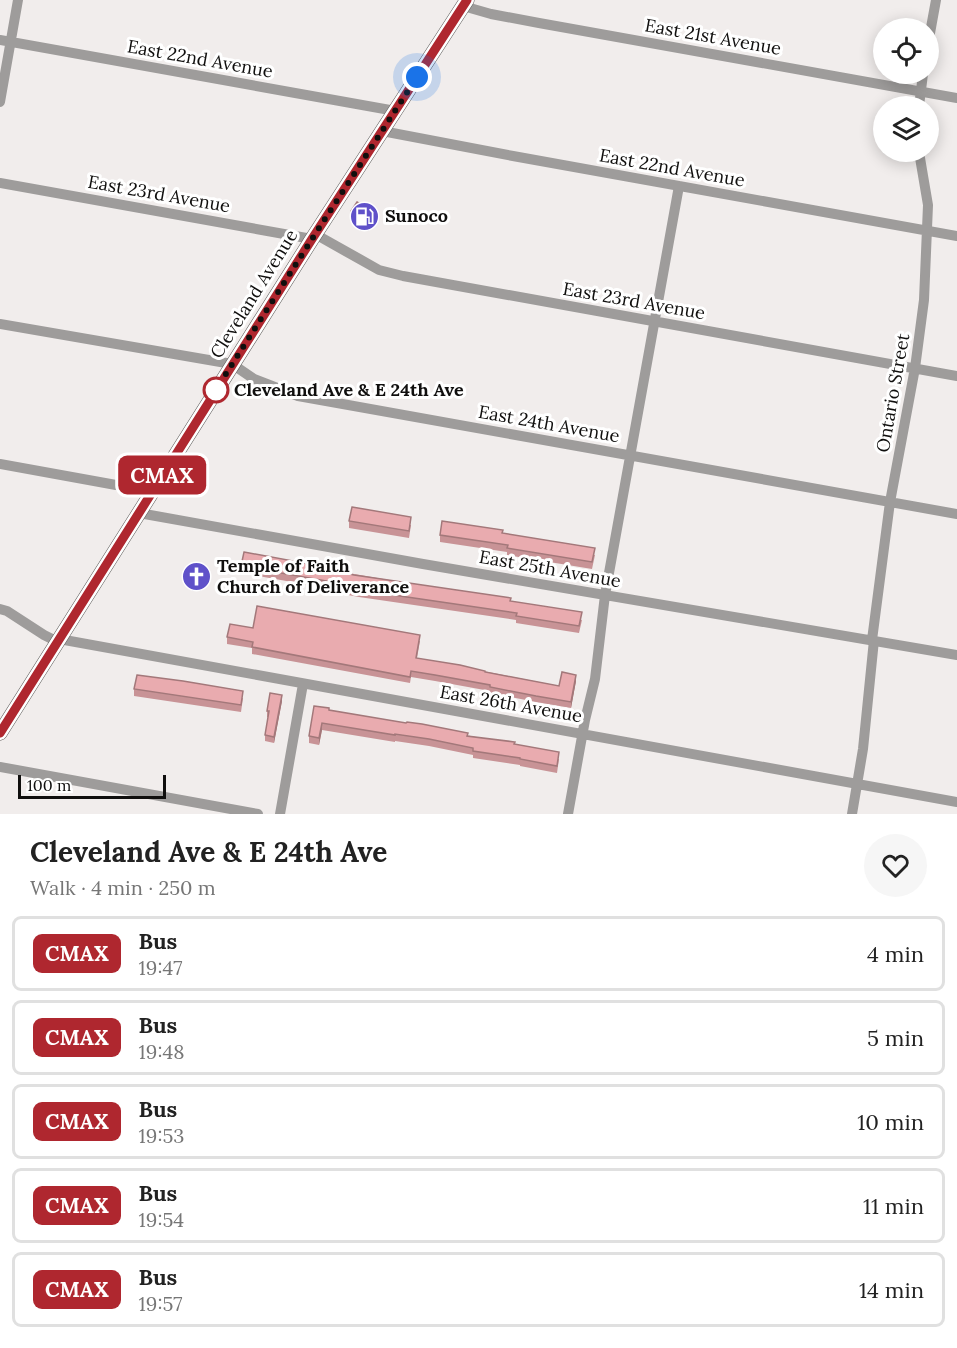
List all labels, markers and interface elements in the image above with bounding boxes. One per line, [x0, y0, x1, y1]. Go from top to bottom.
street label: East 21st Avenue [643, 13, 783, 60]
map controls [873, 18, 939, 162]
button: locate [873, 18, 939, 84]
street label: East 22nd Avenue [126, 34, 275, 83]
your location [402, 62, 432, 92]
button: layers [873, 96, 939, 162]
street label: East 22nd Avenue [598, 143, 747, 192]
street label: East 23rd Avenue [86, 170, 232, 217]
fuel station icon: Sunoco [348, 200, 380, 232]
place label: Sunoco [385, 204, 448, 227]
street label: Cleveland Avenue [205, 225, 303, 362]
street label: East 23rd Avenue [561, 277, 707, 324]
street label: Ontario Street [871, 332, 914, 454]
marker: Cleveland Ave & E 24th Ave [203, 377, 229, 403]
place label: Cleveland Ave & E 24th Ave [234, 378, 464, 401]
street label: East 24th Avenue [477, 400, 622, 447]
line badge: CMAX [120, 456, 204, 494]
text: CMAX [130, 462, 194, 489]
street label: East 25th Avenue [477, 545, 623, 592]
place label: Temple of Faith Church of Deliverance [217, 554, 409, 598]
church icon: Temple of Faith Church of Deliverance [180, 560, 212, 592]
street label: East 26th Avenue [438, 680, 584, 727]
scale bar [18, 772, 166, 800]
text: 100 m [27, 775, 71, 795]
text: Cleveland Ave & E 24th Ave [30, 834, 387, 870]
button: heart [864, 834, 927, 897]
text: Walk · 4 min · 250 m [30, 875, 216, 900]
text: Bus [139, 927, 177, 955]
text: CMAX [45, 940, 109, 967]
text: 4 min [867, 940, 924, 968]
text: 19:47 [139, 955, 182, 980]
text: Bus [139, 1011, 177, 1039]
text: CMAX [45, 1024, 109, 1051]
text: 5 min [867, 1024, 924, 1052]
text: 19:48 [139, 1039, 185, 1064]
text: Bus [139, 1095, 177, 1123]
text: CMAX [45, 1108, 109, 1135]
text: 10 min [857, 1108, 924, 1136]
text: 19:53 [139, 1123, 184, 1148]
text: Bus [139, 1179, 177, 1207]
text: CMAX [45, 1192, 109, 1219]
text: 11 min [863, 1192, 924, 1220]
text: 19:54 [139, 1207, 184, 1232]
text: Bus [139, 1263, 177, 1291]
text: CMAX [45, 1276, 109, 1303]
text: 14 min [859, 1276, 924, 1304]
text: 19:57 [139, 1291, 183, 1316]

